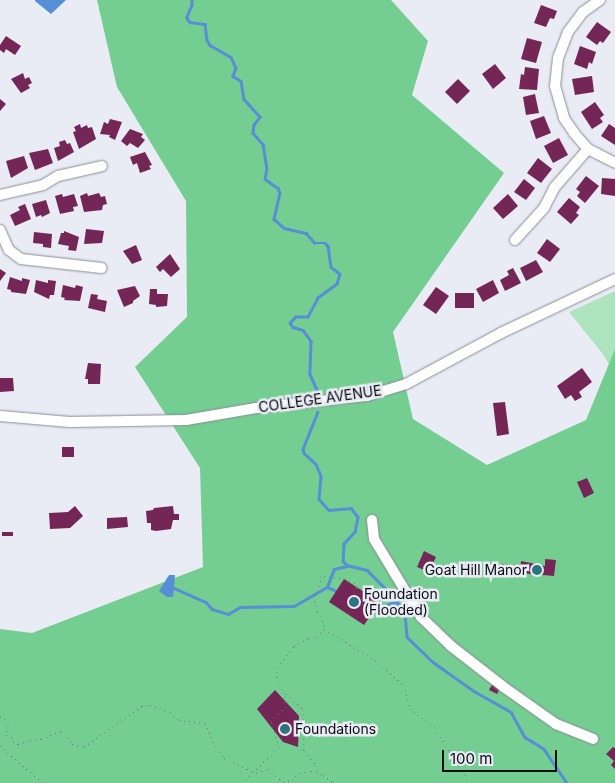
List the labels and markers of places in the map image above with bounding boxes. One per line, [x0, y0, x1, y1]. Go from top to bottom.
place label: Goat Hill Manor [425, 562, 527, 578]
marker: Goat Hill Manor [531, 564, 543, 576]
place label: Foundation (Flooded) [364, 586, 438, 618]
marker: Foundation (Flooded) [348, 596, 360, 608]
place label: Foundations [295, 721, 376, 737]
marker: Foundations [279, 723, 291, 735]

